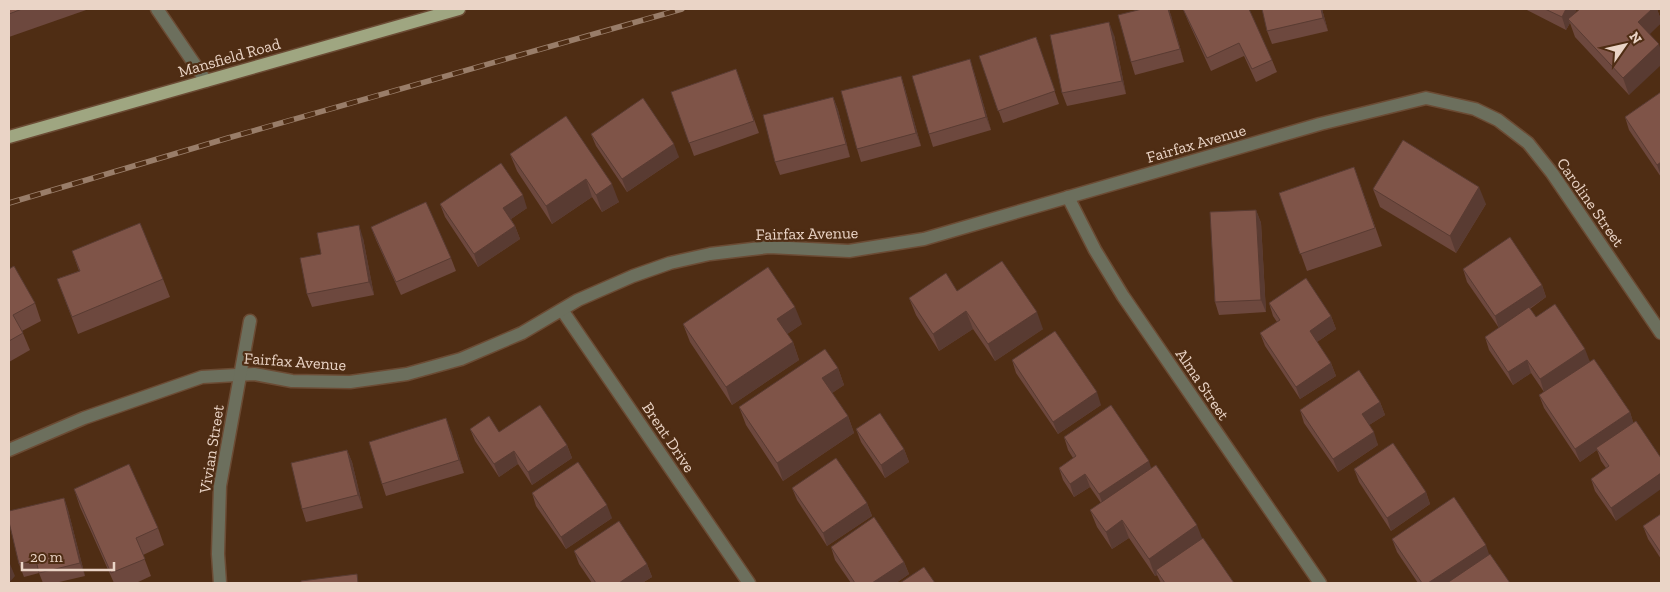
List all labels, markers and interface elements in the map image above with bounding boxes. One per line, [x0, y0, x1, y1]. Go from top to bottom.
north arrow [1600, 20, 1650, 70]
text: N [1625, 29, 1646, 47]
street label: Mansfield Road [176, 34, 283, 81]
street label: Fairfax Avenue [1144, 120, 1248, 167]
street label: Caroline Street [1553, 154, 1628, 250]
street label: Fairfax Avenue [756, 223, 858, 244]
street label: Alma Street [1172, 345, 1233, 424]
street label: Fairfax Avenue [243, 348, 347, 375]
street label: Brent Drive [638, 399, 699, 476]
street label: Vivian Street [195, 403, 228, 496]
scale bar [22, 540, 115, 572]
text: 20 m [30, 548, 63, 566]

